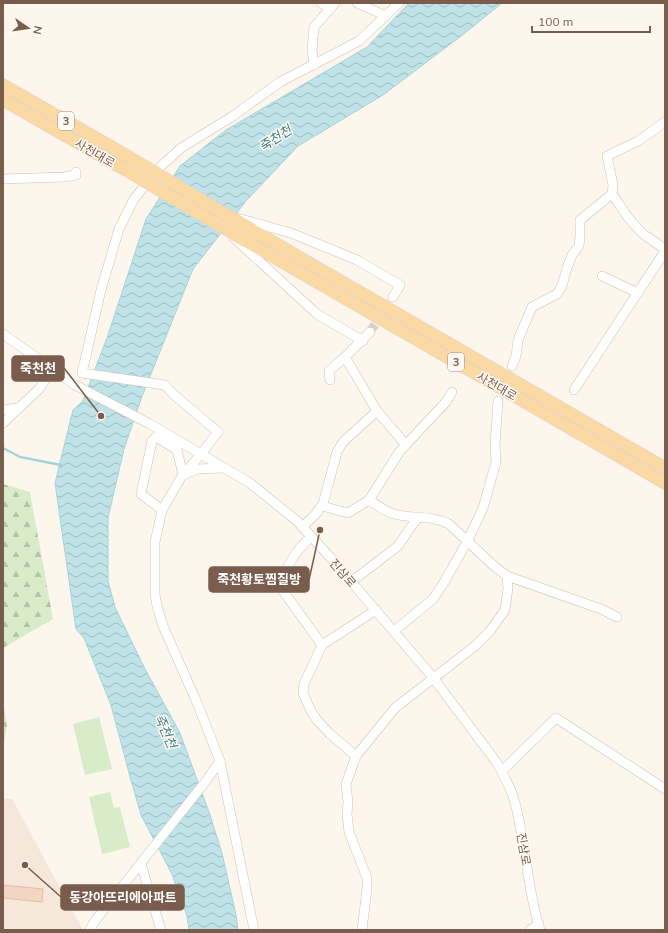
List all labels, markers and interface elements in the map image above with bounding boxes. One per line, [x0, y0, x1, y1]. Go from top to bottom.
north arrow [8, 8, 48, 48]
scale bar [532, 8, 650, 34]
text: 100 m [538, 14, 573, 29]
text: N [30, 25, 45, 36]
road number: 3 [58, 112, 74, 130]
water label: 죽천천 [256, 121, 295, 154]
street label: 사천대로 [72, 135, 118, 171]
road number: 3 [448, 353, 464, 371]
callout: 죽천천 [12, 356, 64, 381]
text: 죽천천 [20, 360, 56, 376]
street label: 사천대로 [474, 368, 520, 404]
street label: 진삼로 [326, 556, 360, 590]
callout: 죽천황토찜질방 [209, 567, 309, 592]
text: 죽천황토찜질방 [217, 571, 301, 587]
water label: 죽천천 [151, 711, 181, 752]
street label: 진삼로 [514, 831, 534, 867]
callout: 동강아뜨리에아파트 [61, 885, 184, 910]
text: 동강아뜨리에아파트 [69, 889, 177, 905]

